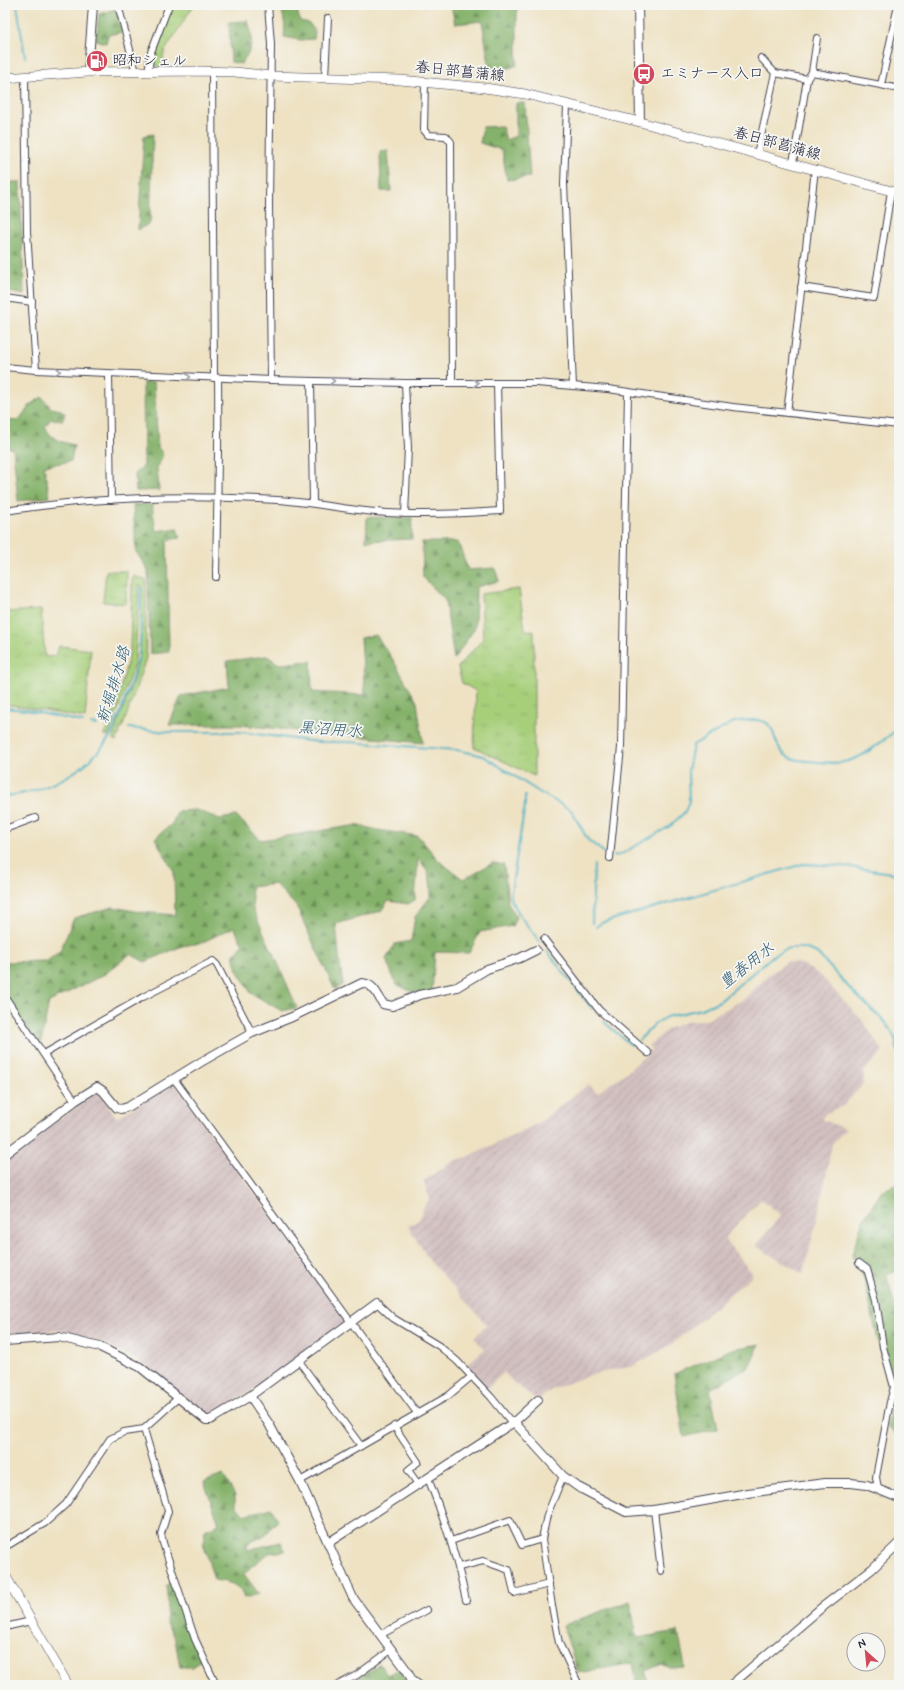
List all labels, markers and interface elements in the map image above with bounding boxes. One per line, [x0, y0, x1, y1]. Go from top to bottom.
fuel station icon: 昭和シェル [84, 48, 110, 74]
place label: 昭和シェル [112, 51, 187, 71]
street label: 春日部菖蒲線 [414, 57, 506, 87]
bus stop icon: エミナース入口 [631, 61, 657, 87]
place label: エミナース入口 [660, 64, 764, 84]
street label: 春日部菖蒲線 [731, 123, 823, 165]
one-way arrow [55, 367, 61, 376]
one-way arrow [185, 373, 191, 381]
one-way arrow [329, 377, 335, 386]
one-way arrow [473, 379, 479, 387]
water label: 新堀排水路 [92, 643, 136, 726]
water label: 黒沼用水 [297, 717, 363, 743]
water label: 豊春用水 [715, 938, 779, 994]
north arrow [846, 1632, 886, 1672]
text: N [855, 1636, 868, 1652]

